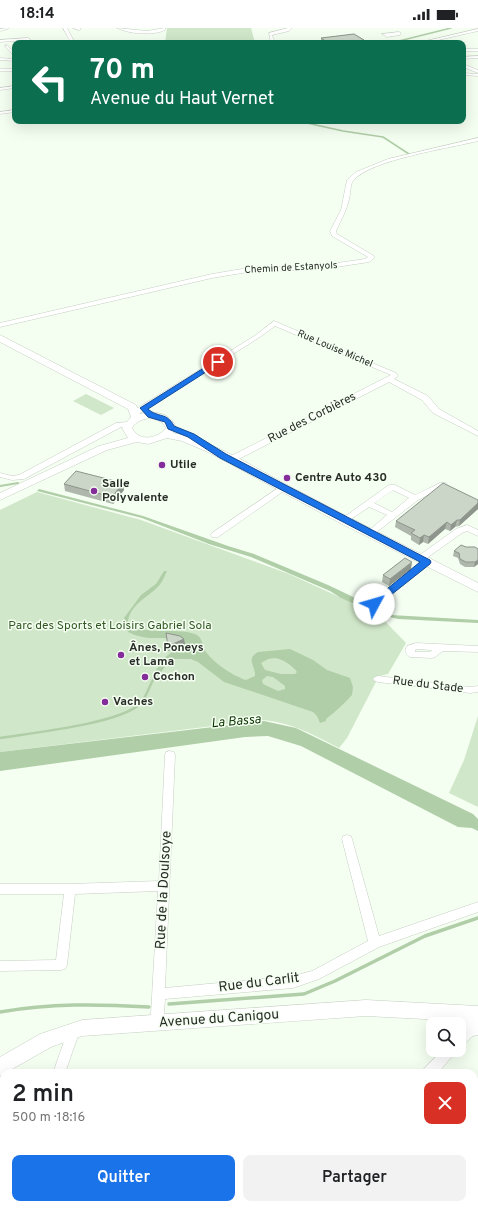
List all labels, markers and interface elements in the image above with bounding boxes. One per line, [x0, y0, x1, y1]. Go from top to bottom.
text: 18:14 [20, 5, 55, 24]
text: 70 m [90, 53, 155, 89]
icon: left [24, 56, 76, 108]
text: Avenue du Haut Vernet [90, 88, 274, 111]
street label: Chemin de Estanyols [244, 259, 338, 277]
street label: Rue Louise Michel [295, 327, 375, 371]
pin [201, 345, 235, 379]
icon: arrive [207, 351, 229, 373]
street label: Rue des Corbières [265, 389, 359, 447]
place label: Utile [170, 457, 197, 473]
marker: Utile [157, 460, 167, 470]
place label: Centre Auto 430 [295, 470, 387, 486]
marker: Centre Auto 430 [282, 473, 292, 483]
place label: Salle Polyvalente [102, 476, 169, 506]
marker: Salle Polyvalente [89, 486, 99, 496]
position arrow [353, 583, 395, 625]
park label: Parc des Sports et Loisirs Gabriel Sola [8, 618, 212, 634]
place label: Ânes, Poneys et Lama [129, 640, 204, 670]
marker: Ânes, Poneys et Lama [116, 650, 126, 660]
place label: Cochon [153, 669, 195, 685]
marker: Cochon [140, 672, 150, 682]
street label: Rue du Stade [392, 673, 464, 697]
place label: Vaches [113, 694, 153, 710]
marker: Vaches [100, 697, 110, 707]
water label: La Bassa [210, 712, 262, 732]
street label: Rue de la Doulsoye [152, 830, 176, 950]
street label: Rue du Carlit [218, 970, 300, 996]
street label: Avenue du Canigou [158, 1006, 280, 1032]
map controls [426, 1017, 466, 1057]
button: search [426, 1017, 466, 1057]
text: 2 min [12, 1080, 74, 1110]
button: close [424, 1082, 466, 1124]
text: 500 m · 18:16 [12, 1110, 85, 1126]
button: Quitter [12, 1155, 235, 1201]
button: Partager [243, 1155, 466, 1201]

